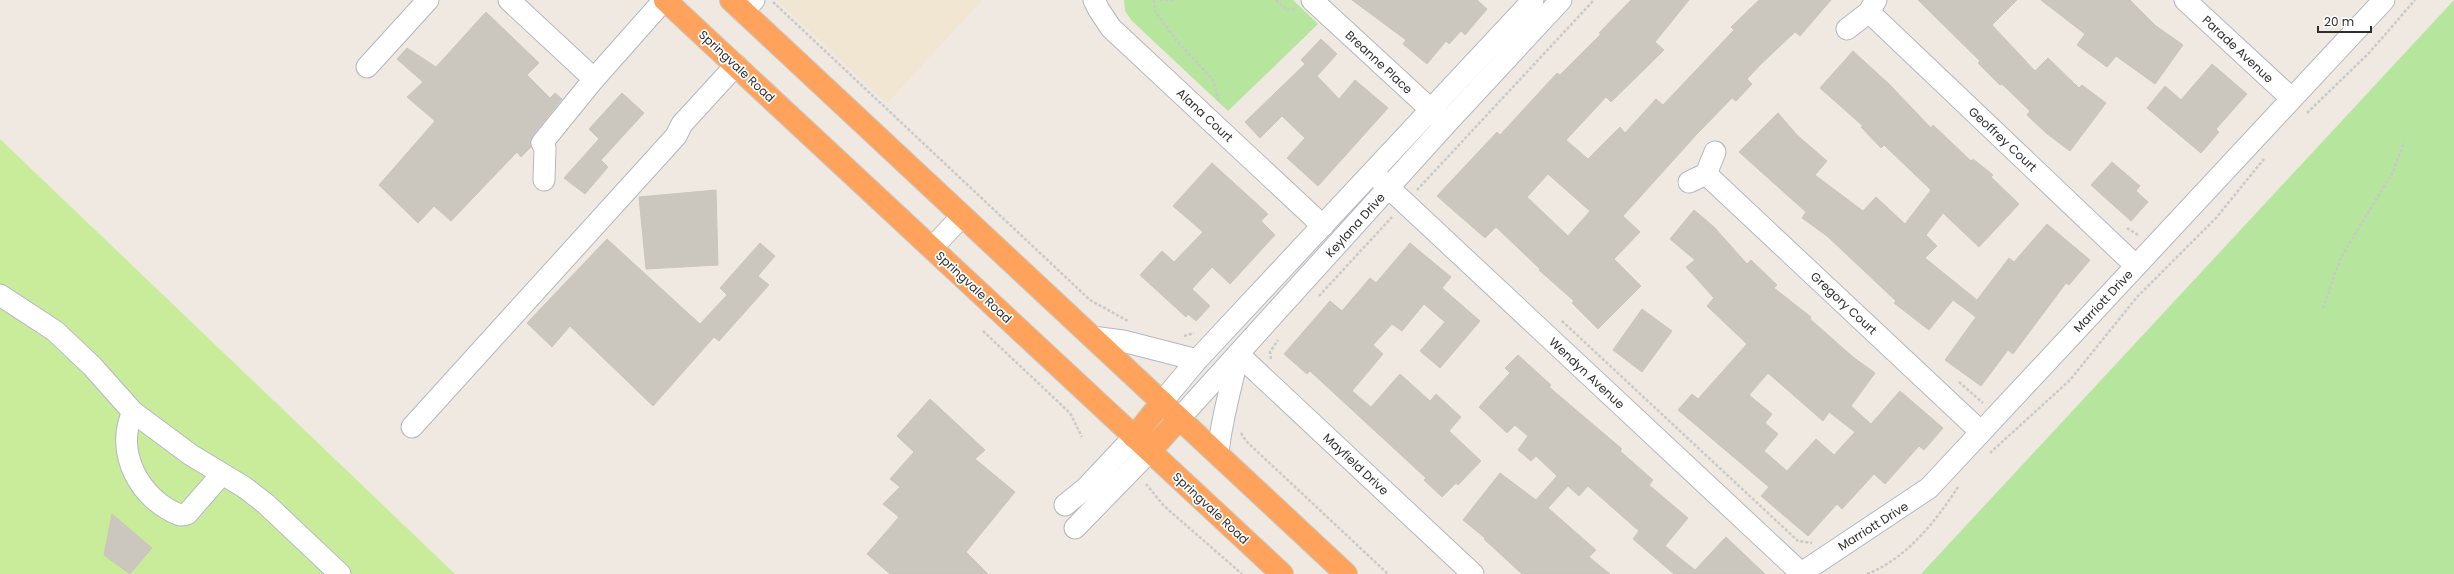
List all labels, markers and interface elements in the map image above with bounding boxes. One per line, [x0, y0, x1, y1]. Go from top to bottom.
scale bar [2318, 8, 2371, 34]
street label: Parade Avenue [2199, 12, 2277, 86]
text: 20 m [2324, 13, 2354, 30]
street label: Springvale Road [695, 26, 779, 106]
street label: Breanne Place [1342, 26, 1416, 98]
street label: Alana Court [1173, 84, 1237, 146]
street label: Geoffrey Court [1965, 103, 2041, 175]
street label: Keylana Drive [1321, 189, 1389, 261]
street label: Springvale Road [932, 247, 1016, 327]
street label: Marriott Drive [2069, 266, 2137, 336]
street label: Gregory Court [1807, 268, 1881, 338]
street label: Wendyn Avenue [1545, 333, 1629, 413]
street label: Mayfield Drive [1320, 429, 1392, 499]
street label: Springvale Road [1169, 468, 1253, 548]
street label: Marriott Drive [1835, 498, 1911, 554]

